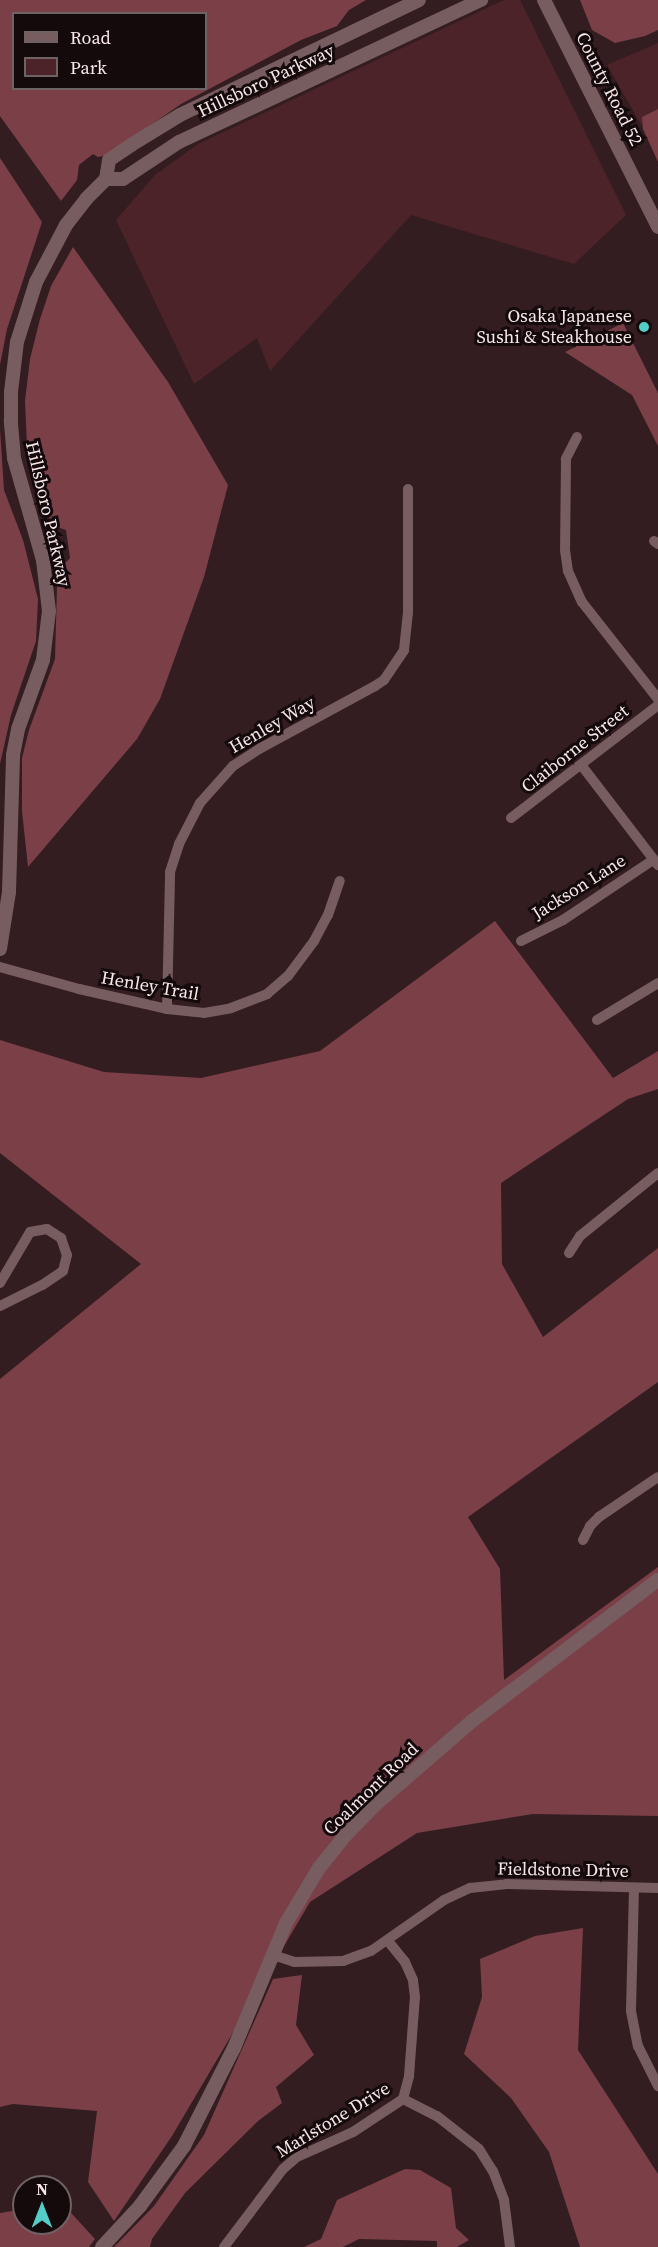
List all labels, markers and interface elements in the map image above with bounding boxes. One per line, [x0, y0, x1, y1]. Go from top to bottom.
legend [12, 12, 207, 90]
text: Road [70, 25, 111, 50]
street label: County Road 52 [571, 29, 647, 149]
street label: Hillsboro Parkway [194, 40, 338, 122]
text: Park [70, 55, 107, 80]
place label: Osaka Japanese Sushi & Steakhouse [476, 306, 632, 348]
marker: Osaka Japanese Sushi & Steakhouse [637, 320, 651, 334]
street label: Hillsboro Parkway [21, 439, 75, 589]
street label: Henley Way [225, 692, 319, 758]
street label: Claiborne Street [517, 701, 633, 797]
street label: Jackson Lane [528, 850, 630, 924]
street label: Henley Trail [99, 967, 201, 1005]
street label: Coalmont Road [319, 1738, 423, 1840]
street label: Fieldstone Drive [497, 1858, 629, 1882]
street label: Marlstone Drive [272, 2078, 394, 2162]
north arrow [12, 2175, 72, 2235]
text: N [36, 2178, 48, 2200]

